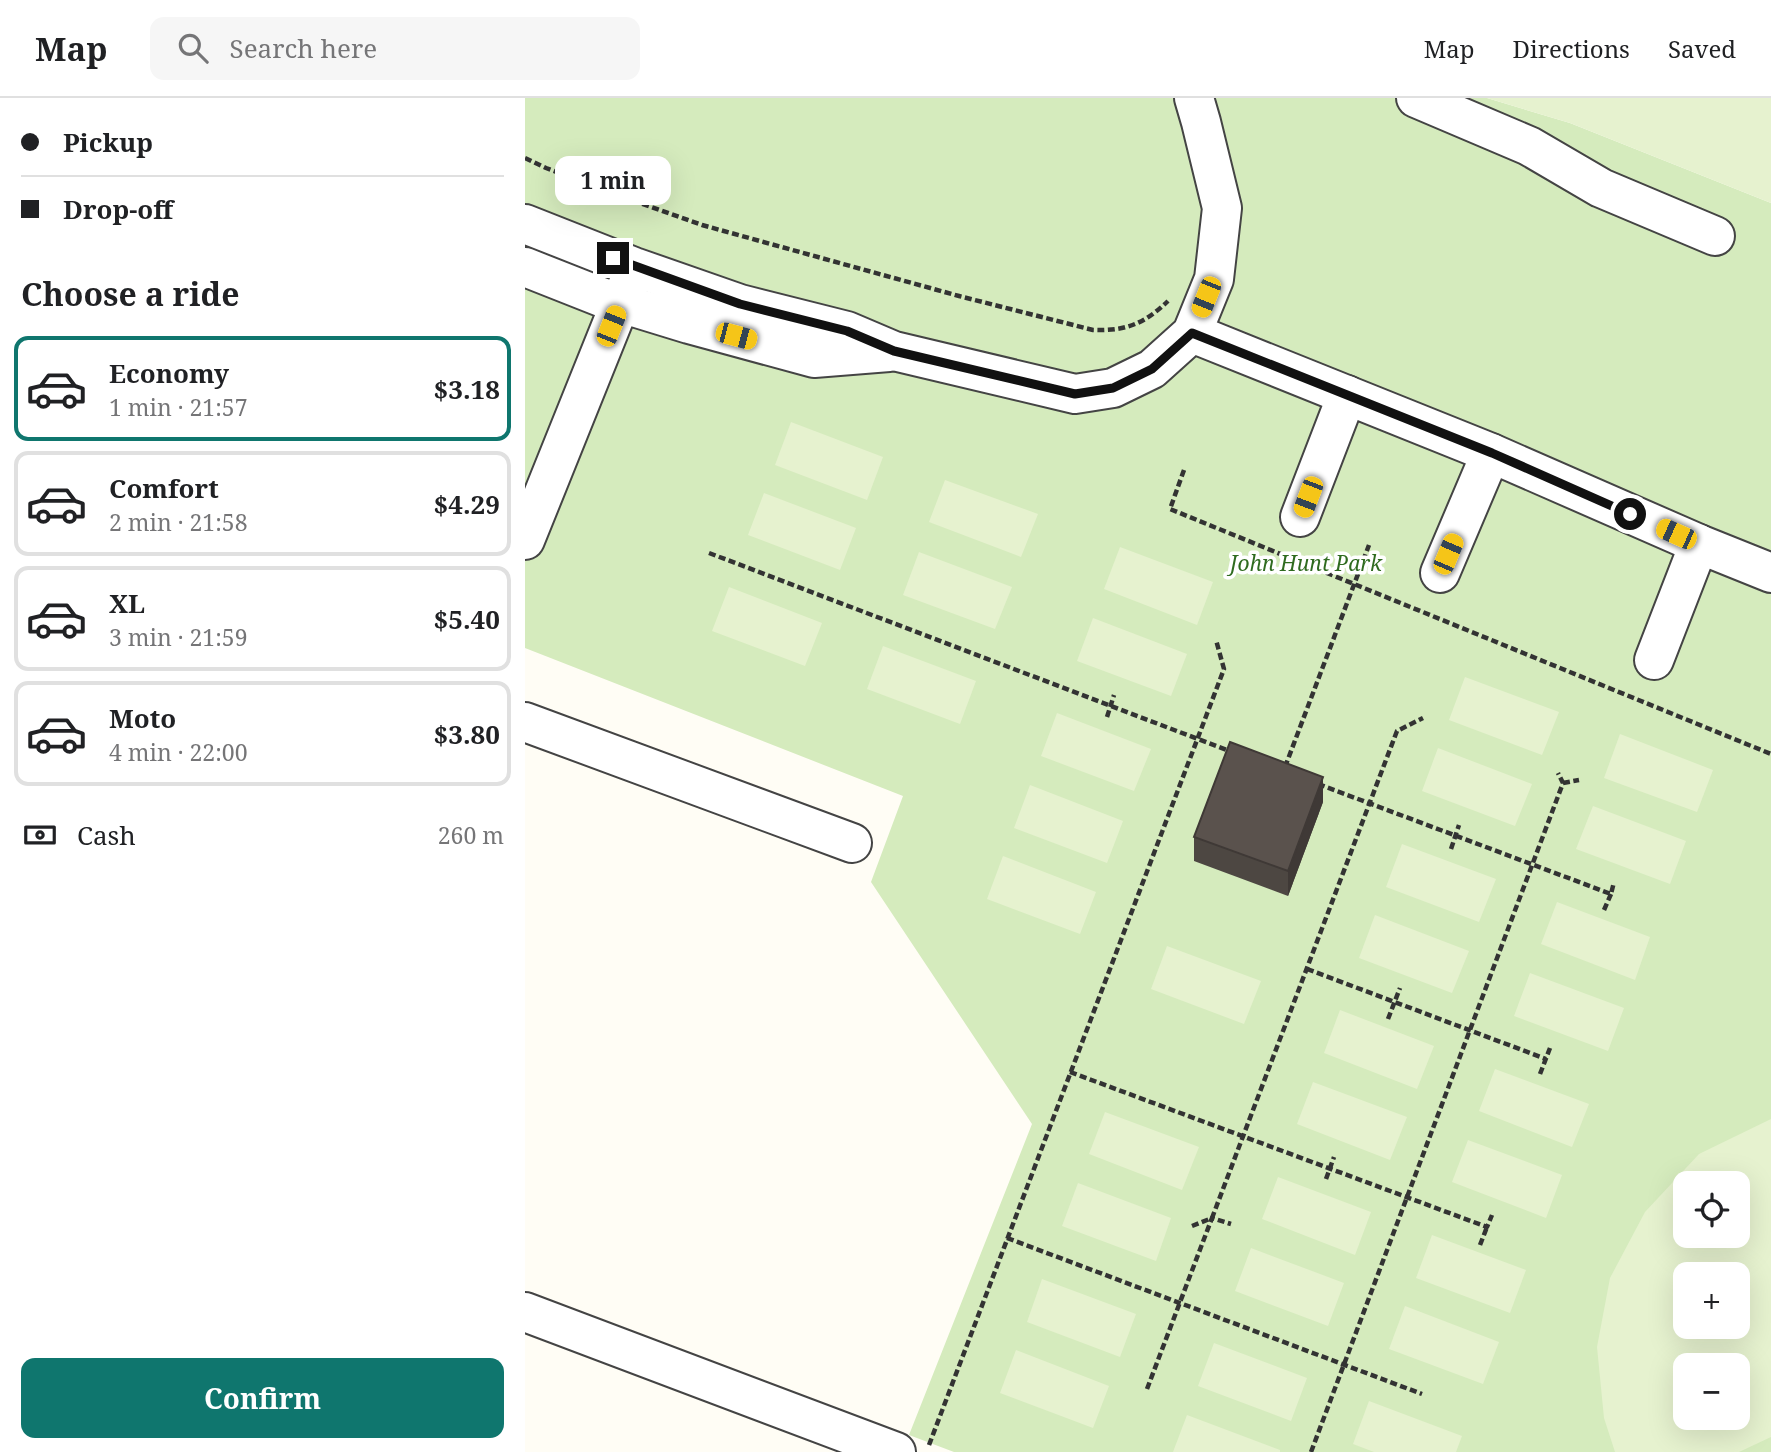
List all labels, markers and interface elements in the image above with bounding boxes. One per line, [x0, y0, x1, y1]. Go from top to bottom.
search box [150, 17, 640, 80]
text: Map [35, 26, 108, 71]
icon: search [174, 29, 212, 67]
text: Search here [230, 30, 377, 66]
text: Map [1424, 32, 1475, 65]
text: Directions [1513, 32, 1630, 65]
text: Saved [1668, 32, 1736, 65]
text: Pickup [63, 124, 153, 160]
callout: 1 min [555, 156, 671, 206]
text: 1 min [580, 164, 646, 196]
text: Drop-off [63, 191, 173, 227]
route end [597, 242, 629, 274]
text: Choose a ride [21, 272, 240, 315]
car [1189, 274, 1224, 320]
car [594, 303, 629, 349]
car [713, 320, 760, 352]
text: Economy [109, 355, 229, 391]
icon: car [25, 357, 88, 420]
text: $3.18 [434, 371, 500, 407]
text: 1 min · 21:57 [109, 391, 247, 423]
text: Comfort [109, 470, 219, 506]
icon: car [25, 472, 88, 535]
car [1291, 474, 1326, 520]
text: $4.29 [434, 486, 500, 522]
route start [1614, 498, 1646, 530]
text: 2 min · 21:58 [109, 506, 247, 538]
car [1653, 516, 1700, 552]
car [1431, 531, 1466, 577]
park label: John Hunt Park [1226, 549, 1383, 577]
text: XL [109, 585, 145, 621]
icon: car [25, 587, 88, 650]
text: $5.40 [434, 601, 500, 637]
text: 3 min · 21:59 [109, 621, 247, 653]
text: Moto [109, 700, 176, 736]
icon: car [25, 702, 88, 765]
text: $3.80 [434, 716, 500, 752]
text: 4 min · 22:00 [109, 736, 247, 768]
icon: cash [21, 816, 59, 854]
text: Cash [77, 817, 136, 853]
text: 260 m [438, 819, 504, 851]
map controls [1673, 1171, 1750, 1430]
button: locate [1673, 1171, 1750, 1248]
button: + [1673, 1262, 1750, 1339]
button: − [1673, 1353, 1750, 1430]
button: Confirm [21, 1358, 504, 1438]

